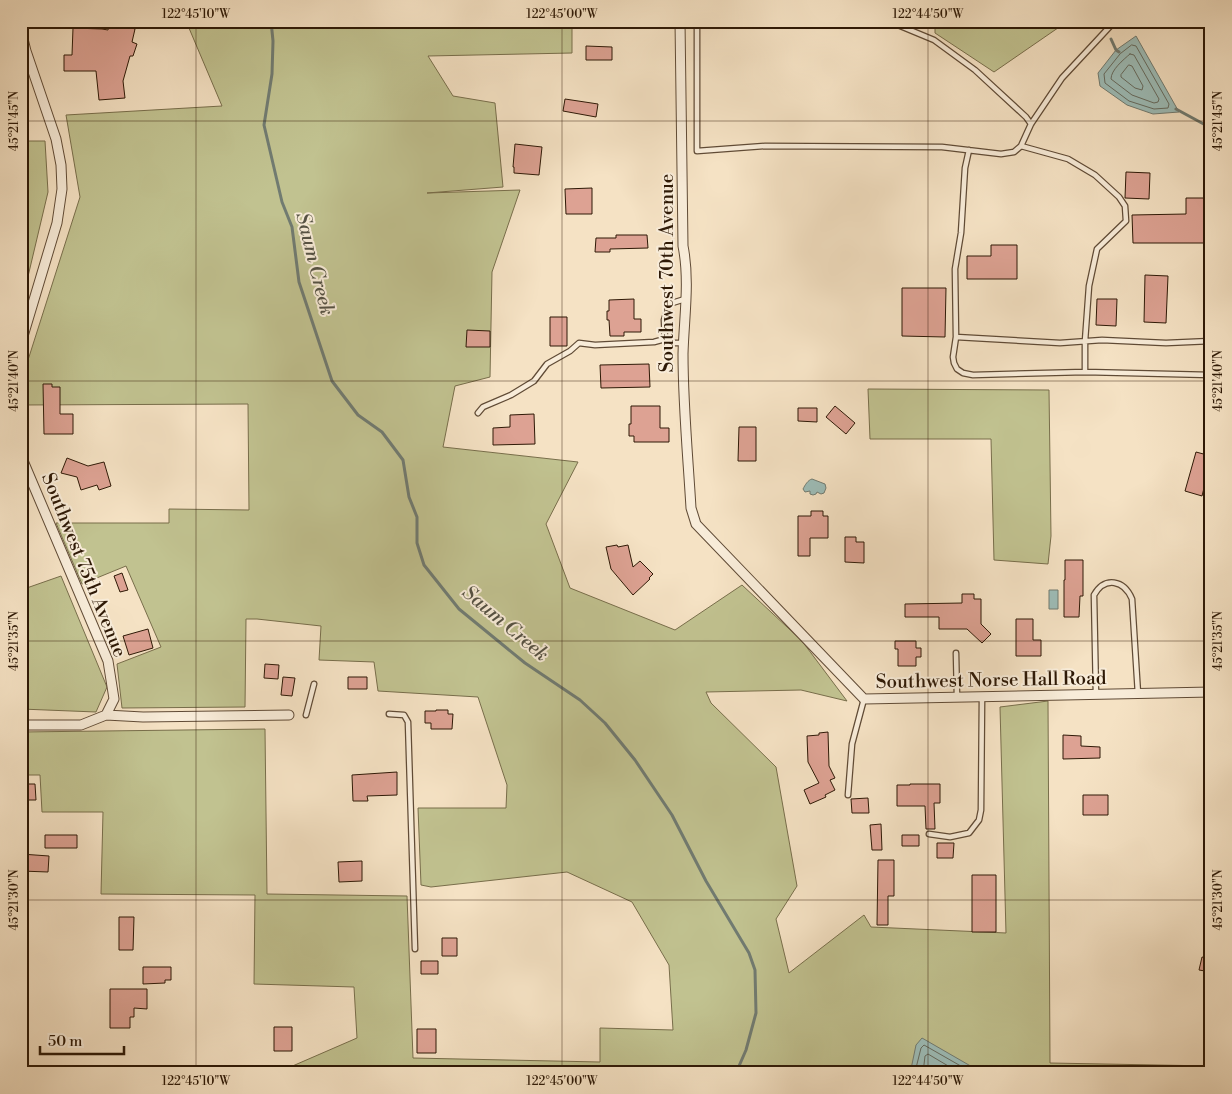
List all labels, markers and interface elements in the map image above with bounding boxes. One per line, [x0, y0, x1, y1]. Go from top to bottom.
text: 122°45'10"W [162, 7, 231, 22]
text: 122°45'00"W [526, 7, 599, 22]
text: 122°44'50"W [893, 7, 965, 22]
text: 45°21'45"N [7, 91, 22, 151]
text: 45°21'45"N [1211, 91, 1226, 151]
street label: Southwest 70th Avenue [655, 174, 679, 372]
water label: Saum Creek [289, 210, 339, 318]
text: 45°21'40"N [7, 350, 22, 412]
text: 45°21'40"N [1211, 350, 1226, 412]
street label: Southwest 75th Avenue [36, 469, 132, 661]
water label: Saum Creek [457, 581, 553, 667]
text: 45°21'35"N [7, 611, 22, 671]
text: 45°21'35"N [1211, 611, 1226, 671]
street label: Southwest Norse Hall Road [875, 666, 1107, 694]
text: 45°21'30"N [7, 869, 22, 931]
text: 45°21'30"N [1211, 869, 1226, 931]
scale bar [40, 1024, 124, 1056]
text: 50 m [48, 1032, 82, 1051]
text: 122°45'10"W [162, 1074, 231, 1089]
text: 122°45'00"W [526, 1074, 599, 1089]
text: 122°44'50"W [893, 1074, 965, 1089]

